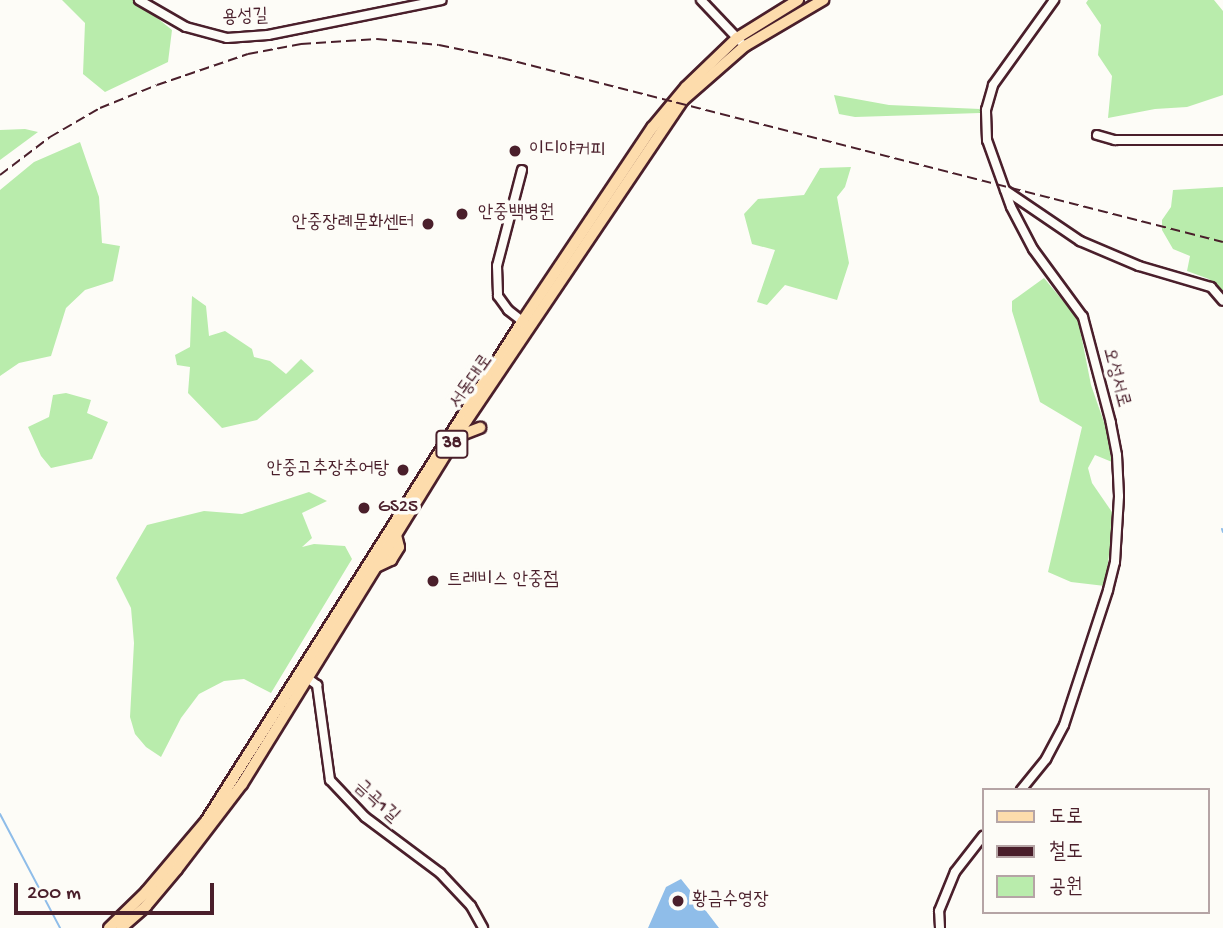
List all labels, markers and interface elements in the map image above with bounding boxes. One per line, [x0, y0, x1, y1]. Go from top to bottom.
street label: 용성길 [222, 6, 268, 30]
place label: 이디야커피 [529, 140, 605, 162]
marker: 이디야커피 [507, 143, 523, 159]
place label: 안중백병원 [478, 203, 554, 225]
marker: 안중백병원 [452, 204, 472, 224]
place label: 안중장례문화센터 [292, 213, 414, 235]
marker: 안중장례문화센터 [420, 216, 436, 232]
street label: 오성서로 [1096, 346, 1134, 410]
street label: 서동대로 [445, 350, 499, 414]
road number: 38 [434, 430, 470, 458]
place label: 안중고추장추어탕 [267, 459, 389, 481]
marker: 안중고추장추어탕 [395, 462, 411, 478]
place label: GS25 [378, 497, 418, 519]
marker: GS25 [356, 500, 372, 516]
place label: 트레비스 안중점 [447, 570, 559, 592]
marker: 트레비스 안중점 [425, 573, 441, 589]
street label: 금곡1길 [348, 776, 404, 828]
legend [982, 788, 1209, 914]
text: 도로 [1049, 806, 1083, 831]
text: 철도 [1049, 841, 1083, 866]
scale bar [18, 869, 217, 913]
text: 공원 [1049, 876, 1083, 901]
text: 200 m [27, 882, 81, 907]
place label: 황금수영장 [692, 890, 768, 912]
marker: 황금수영장 [670, 893, 686, 909]

